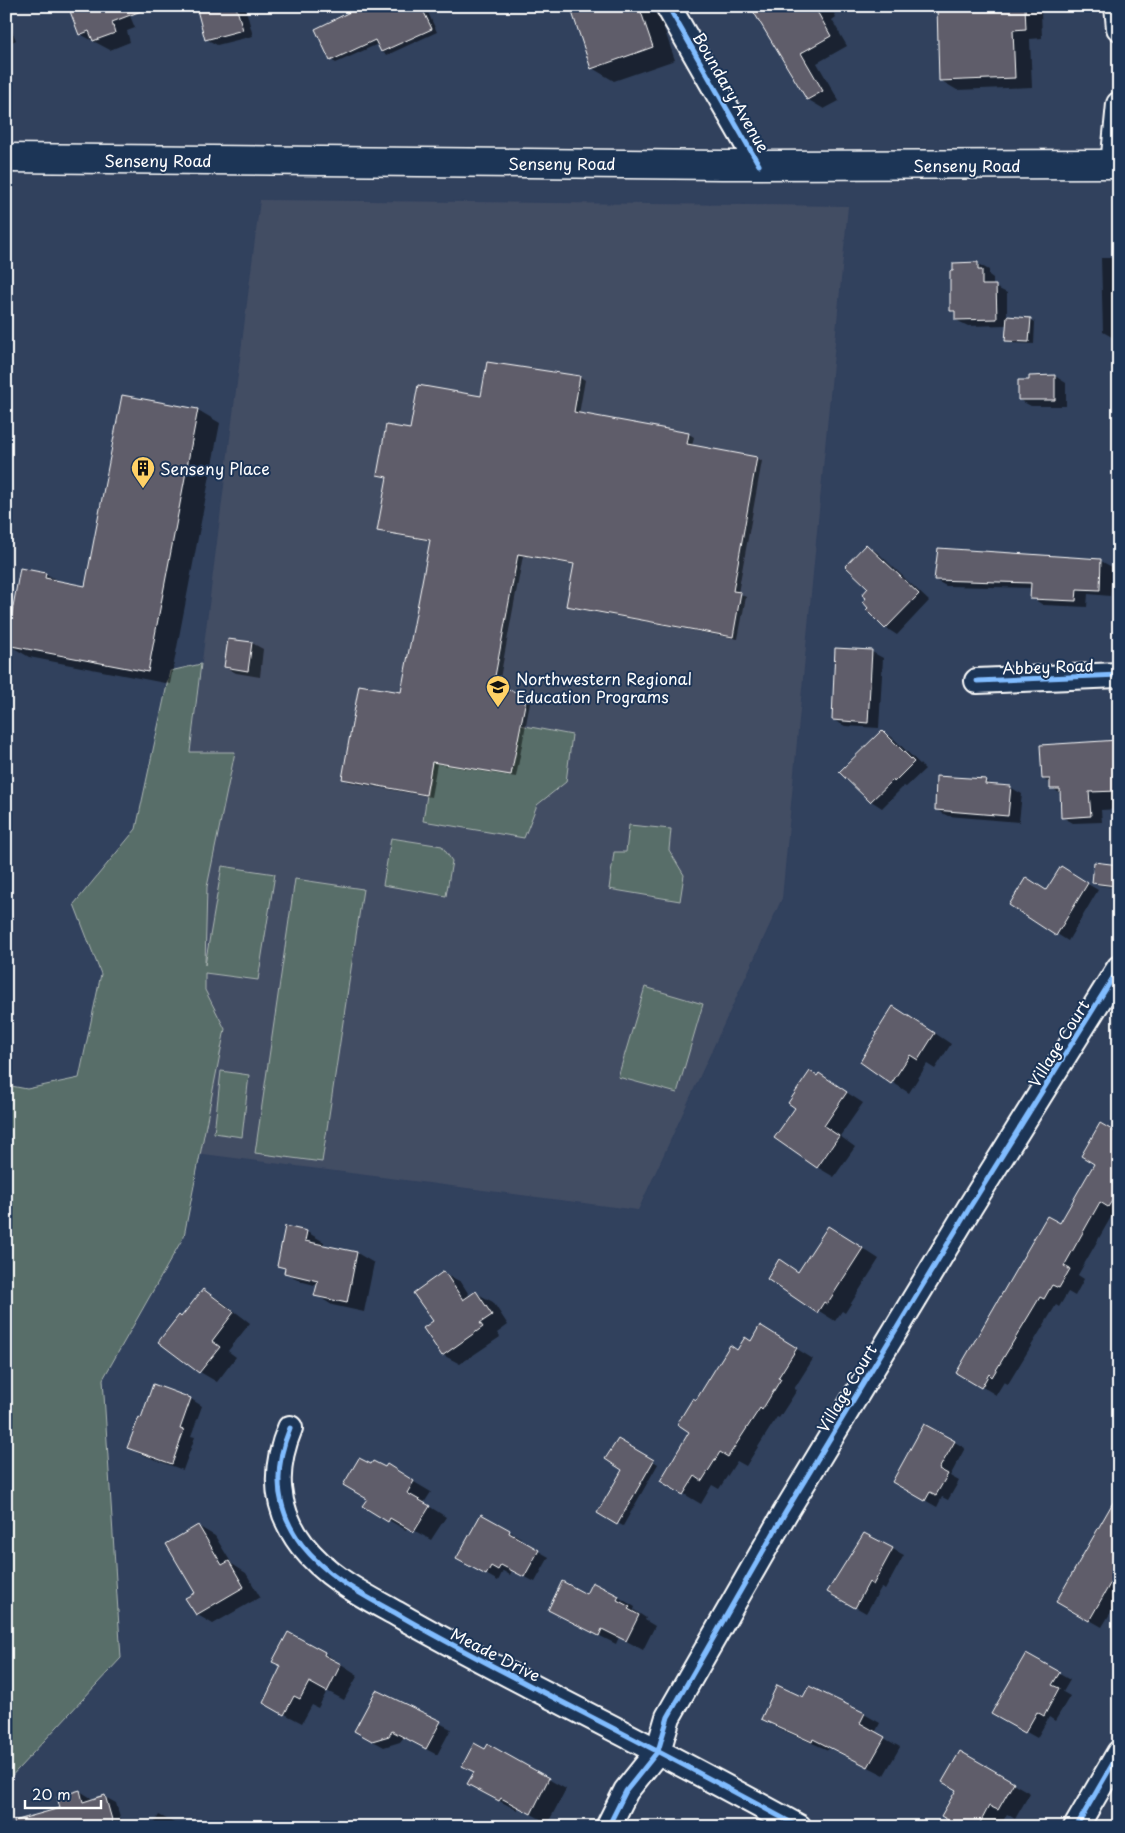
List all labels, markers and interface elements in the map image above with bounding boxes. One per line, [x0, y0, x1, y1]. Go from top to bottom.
street label: Boundary Avenue [688, 28, 776, 157]
street label: Senseny Road [104, 148, 212, 172]
street label: Senseny Road [508, 151, 616, 175]
street label: Senseny Road [913, 153, 1021, 177]
building icon: Senseny Place [130, 455, 156, 489]
place label: Senseny Place [160, 456, 270, 480]
street label: Abbey Road [1002, 652, 1094, 680]
place label: Northwestern Regional Education Programs [516, 666, 692, 708]
school or university icon: Northwestern Regional Education Programs [485, 674, 511, 708]
street label: Village Court [1022, 994, 1095, 1091]
street label: Village Court [810, 1339, 882, 1437]
street label: Meade Drive [447, 1621, 545, 1687]
scale bar [25, 1778, 101, 1810]
text: 20 m [32, 1782, 71, 1805]

